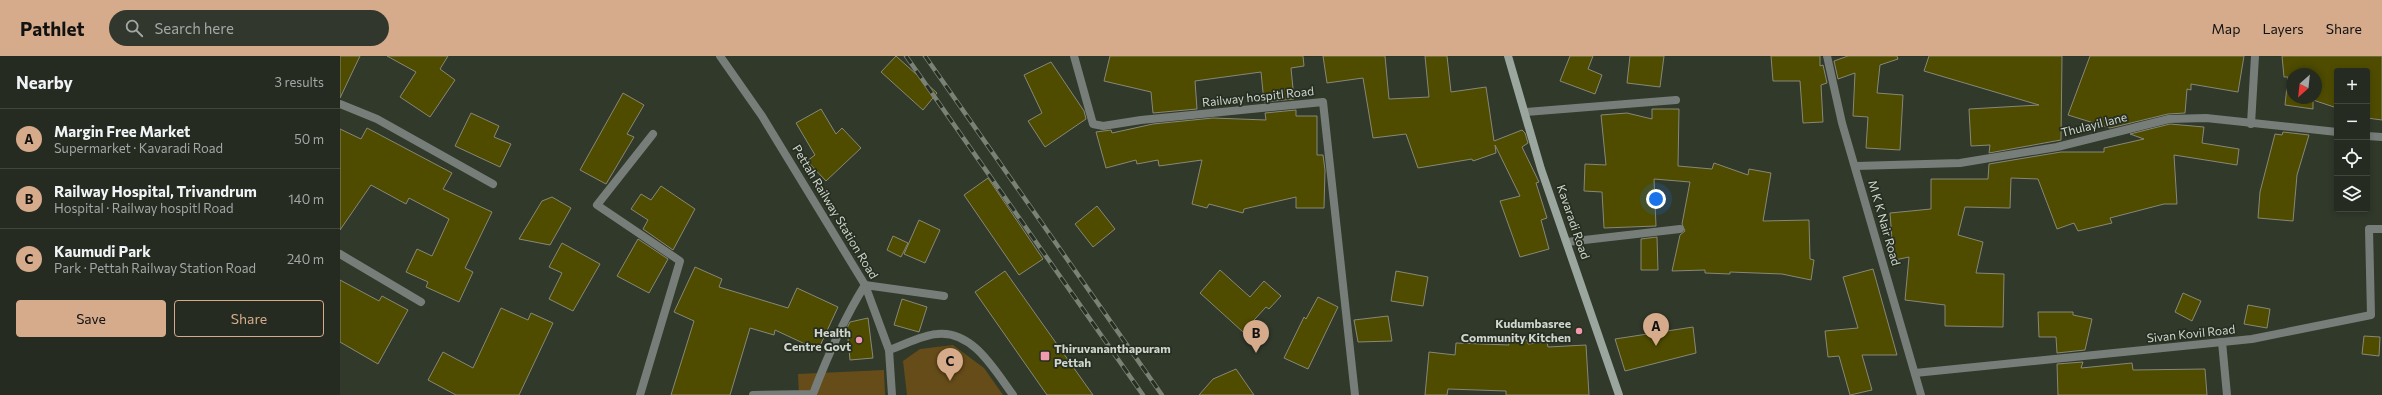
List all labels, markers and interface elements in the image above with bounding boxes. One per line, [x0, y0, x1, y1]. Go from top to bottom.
search box [109, 10, 389, 46]
text: Pathlet [20, 17, 85, 40]
icon: search [123, 17, 145, 39]
text: Search here [155, 19, 234, 37]
text: Map [2212, 20, 2240, 37]
text: Layers [2262, 20, 2304, 37]
text: Share [2326, 20, 2362, 37]
north arrow [2286, 68, 2322, 104]
map controls [2334, 68, 2370, 212]
button: + [2334, 68, 2370, 104]
text: Nearby [16, 72, 73, 93]
text: 3 results [275, 74, 324, 90]
street label: Railway hospitl Road [1201, 83, 1315, 109]
button: − [2334, 104, 2370, 140]
street label: Thulayil lane [2059, 109, 2128, 139]
text: Margin Free Market [54, 122, 190, 140]
text: A [24, 131, 34, 147]
text: 50 m [294, 131, 324, 147]
text: Supermarket · Kavaradi Road [54, 140, 223, 156]
button: locate [2334, 140, 2370, 176]
street label: Pettah Railway Station Road [790, 142, 882, 281]
button: layers [2334, 176, 2370, 212]
street label: M K K Nair Road [1866, 178, 1904, 267]
text: Railway Hospital, Trivandrum [54, 182, 257, 200]
street label: Kavaradi Road [1555, 183, 1593, 261]
your location [1646, 189, 1666, 209]
text: B [25, 191, 33, 207]
text: 140 m [288, 191, 324, 207]
text: Hospital · Railway hospitl Road [54, 200, 234, 216]
text: Kaumudi Park [54, 242, 151, 260]
text: C [25, 251, 33, 267]
text: 240 m [287, 251, 324, 267]
text: Park · Pettah Railway Station Road [54, 260, 256, 276]
button: Save [16, 300, 166, 337]
button: Share [174, 300, 324, 337]
pin: A [1643, 313, 1669, 346]
place label: Kudumbasree Community Kitchen [1461, 316, 1571, 344]
pin: B [1243, 320, 1269, 353]
street label: Sivan Kovil Road [2146, 321, 2236, 345]
place label: Health Centre Govt [784, 325, 851, 353]
marker: Kudumbasree Community Kitchen [1574, 326, 1584, 336]
marker: Health Centre Govt [854, 335, 864, 345]
place label: Thiruvananthapuram Pettah [1054, 341, 1171, 369]
pin: C [937, 348, 963, 381]
marker: Thiruvananthapuram Pettah [1039, 350, 1051, 362]

